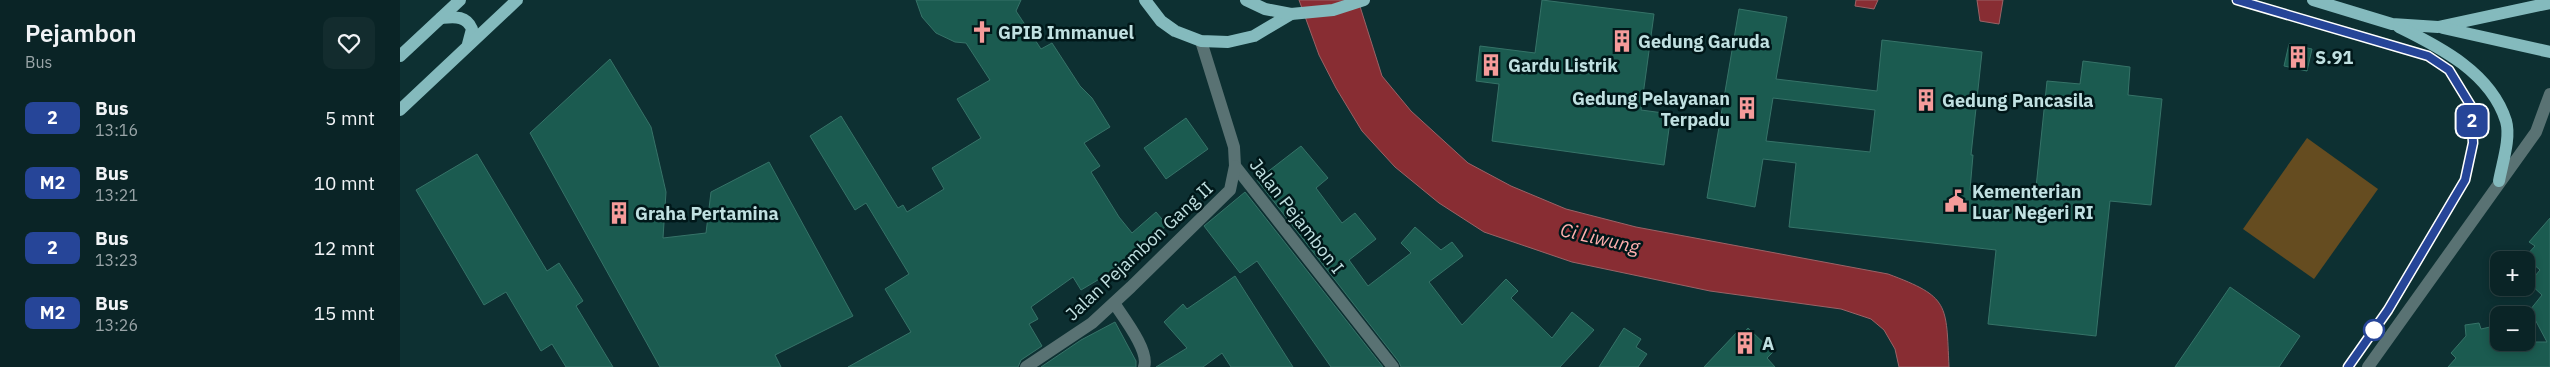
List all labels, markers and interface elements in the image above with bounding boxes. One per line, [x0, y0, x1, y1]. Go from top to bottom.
text: Pejambon [25, 17, 137, 49]
button: heart [323, 17, 375, 69]
church icon: GPIB Immanuel [969, 19, 995, 45]
place label: GPIB Immanuel [998, 21, 1135, 44]
building icon: Gedung Garuda [1609, 28, 1635, 54]
place label: Gedung Garuda [1638, 30, 1770, 53]
building icon: S.91 [2285, 44, 2311, 70]
place label: S.91 [2315, 46, 2354, 69]
text: Bus [25, 52, 52, 72]
building icon: Gardu Listrik [1478, 52, 1504, 78]
place label: Gardu Listrik [1508, 54, 1618, 77]
place label: Gedung Pelayanan Terpadu [1572, 87, 1730, 131]
building icon: Gedung Pancasila [1913, 87, 1939, 113]
place label: Gedung Pancasila [1942, 89, 2094, 112]
building icon: Gedung Pelayanan Terpadu [1734, 95, 1760, 121]
text: Bus [95, 96, 129, 120]
line badge: 2 [2456, 105, 2488, 137]
text: 2 [47, 106, 58, 129]
text: 5 mnt [325, 106, 375, 130]
text: 2 [2467, 109, 2477, 132]
text: 13:16 [95, 120, 138, 140]
street label: Jalan Pejambon I [1245, 154, 1349, 278]
text: Bus [95, 161, 129, 185]
text: M2 [40, 171, 65, 194]
text: 10 mnt [314, 171, 375, 195]
street label: Jalan Pejambon Gang II [1060, 177, 1218, 325]
place label: Kementerian Luar Negeri RI [1972, 180, 2094, 224]
text: 13:21 [95, 185, 138, 205]
public building icon: Kementerian Luar Negeri RI [1943, 188, 1969, 214]
building icon: Graha Pertamina [606, 200, 632, 226]
place label: Graha Pertamina [635, 202, 779, 225]
water label: Ci Liwung [1558, 217, 1643, 259]
text: Bus [95, 226, 129, 250]
text: 2 [47, 236, 58, 259]
text: 12 mnt [314, 236, 375, 260]
text: 13:23 [95, 250, 138, 270]
map controls [2490, 251, 2535, 351]
button: + [2490, 251, 2535, 296]
text: Bus [95, 291, 129, 315]
text: M2 [40, 301, 65, 324]
text: 15 mnt [314, 301, 375, 325]
button: − [2490, 306, 2535, 351]
text: 13:26 [95, 315, 138, 335]
unlabelled marker [2363, 319, 2385, 341]
building icon: A [1732, 330, 1758, 356]
place label: A [1762, 332, 1774, 355]

